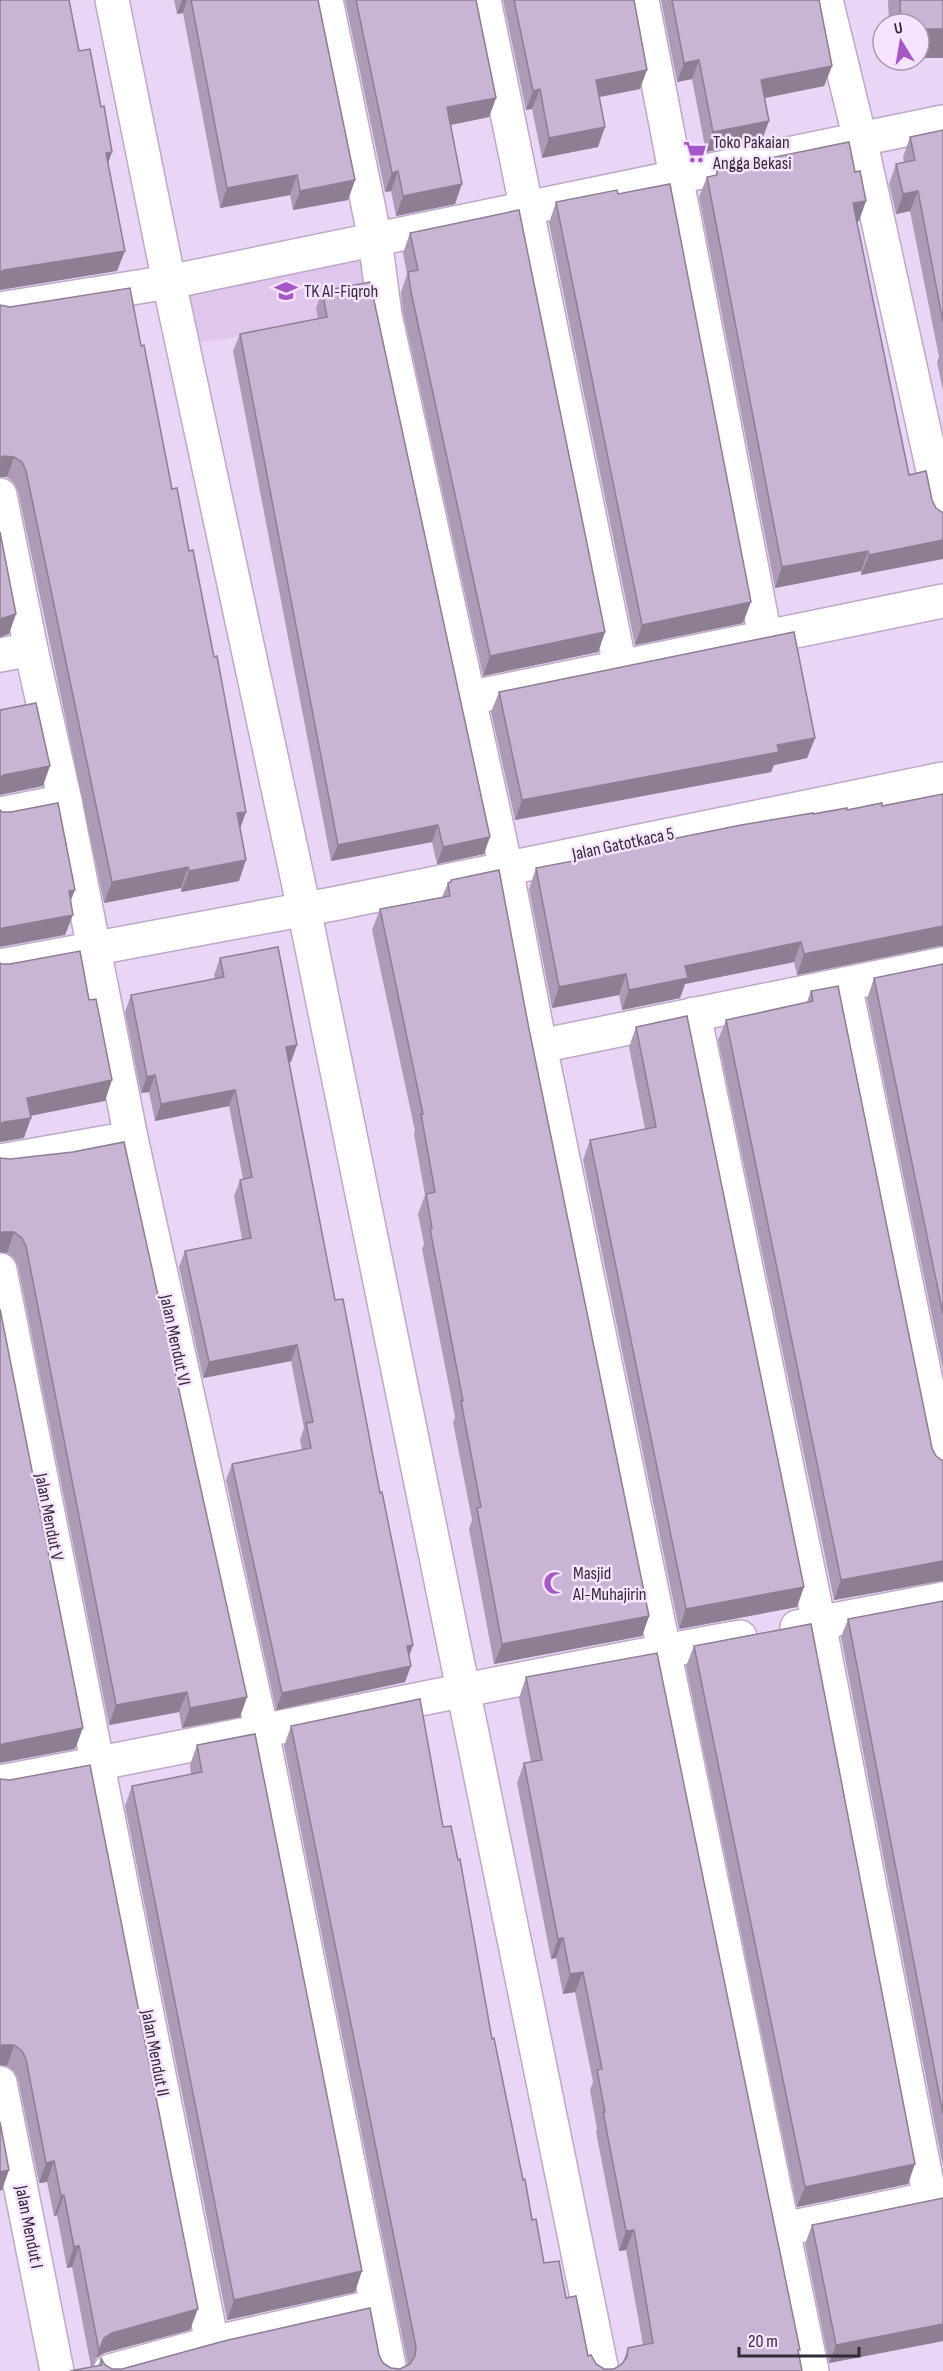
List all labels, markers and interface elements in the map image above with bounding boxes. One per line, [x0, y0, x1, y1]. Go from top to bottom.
north arrow [871, 12, 931, 72]
text: U [893, 19, 904, 39]
place label: Toko Pakaian Angga Bekasi [712, 132, 792, 174]
supermarket icon: Toko Pakaian Angga Bekasi [682, 139, 708, 165]
school or university icon: TK Al-Fiqroh [273, 278, 299, 304]
place label: TK Al-Fiqroh [304, 281, 378, 302]
street label: Jalan Gatotkaca 5 [569, 823, 676, 865]
street label: Jalan Mendut VI [155, 1292, 195, 1387]
street label: Jalan Mendut V [30, 1471, 68, 1562]
place label: Masjid Al-Muhajirin [572, 1563, 647, 1605]
mosque icon: Masjid Al-Muhajirin [542, 1570, 568, 1596]
street label: Jalan Mendut II [136, 2007, 174, 2098]
street label: Jalan Mendut I [10, 2183, 47, 2270]
scale bar [739, 2320, 859, 2358]
text: 20 m [748, 2331, 778, 2352]

